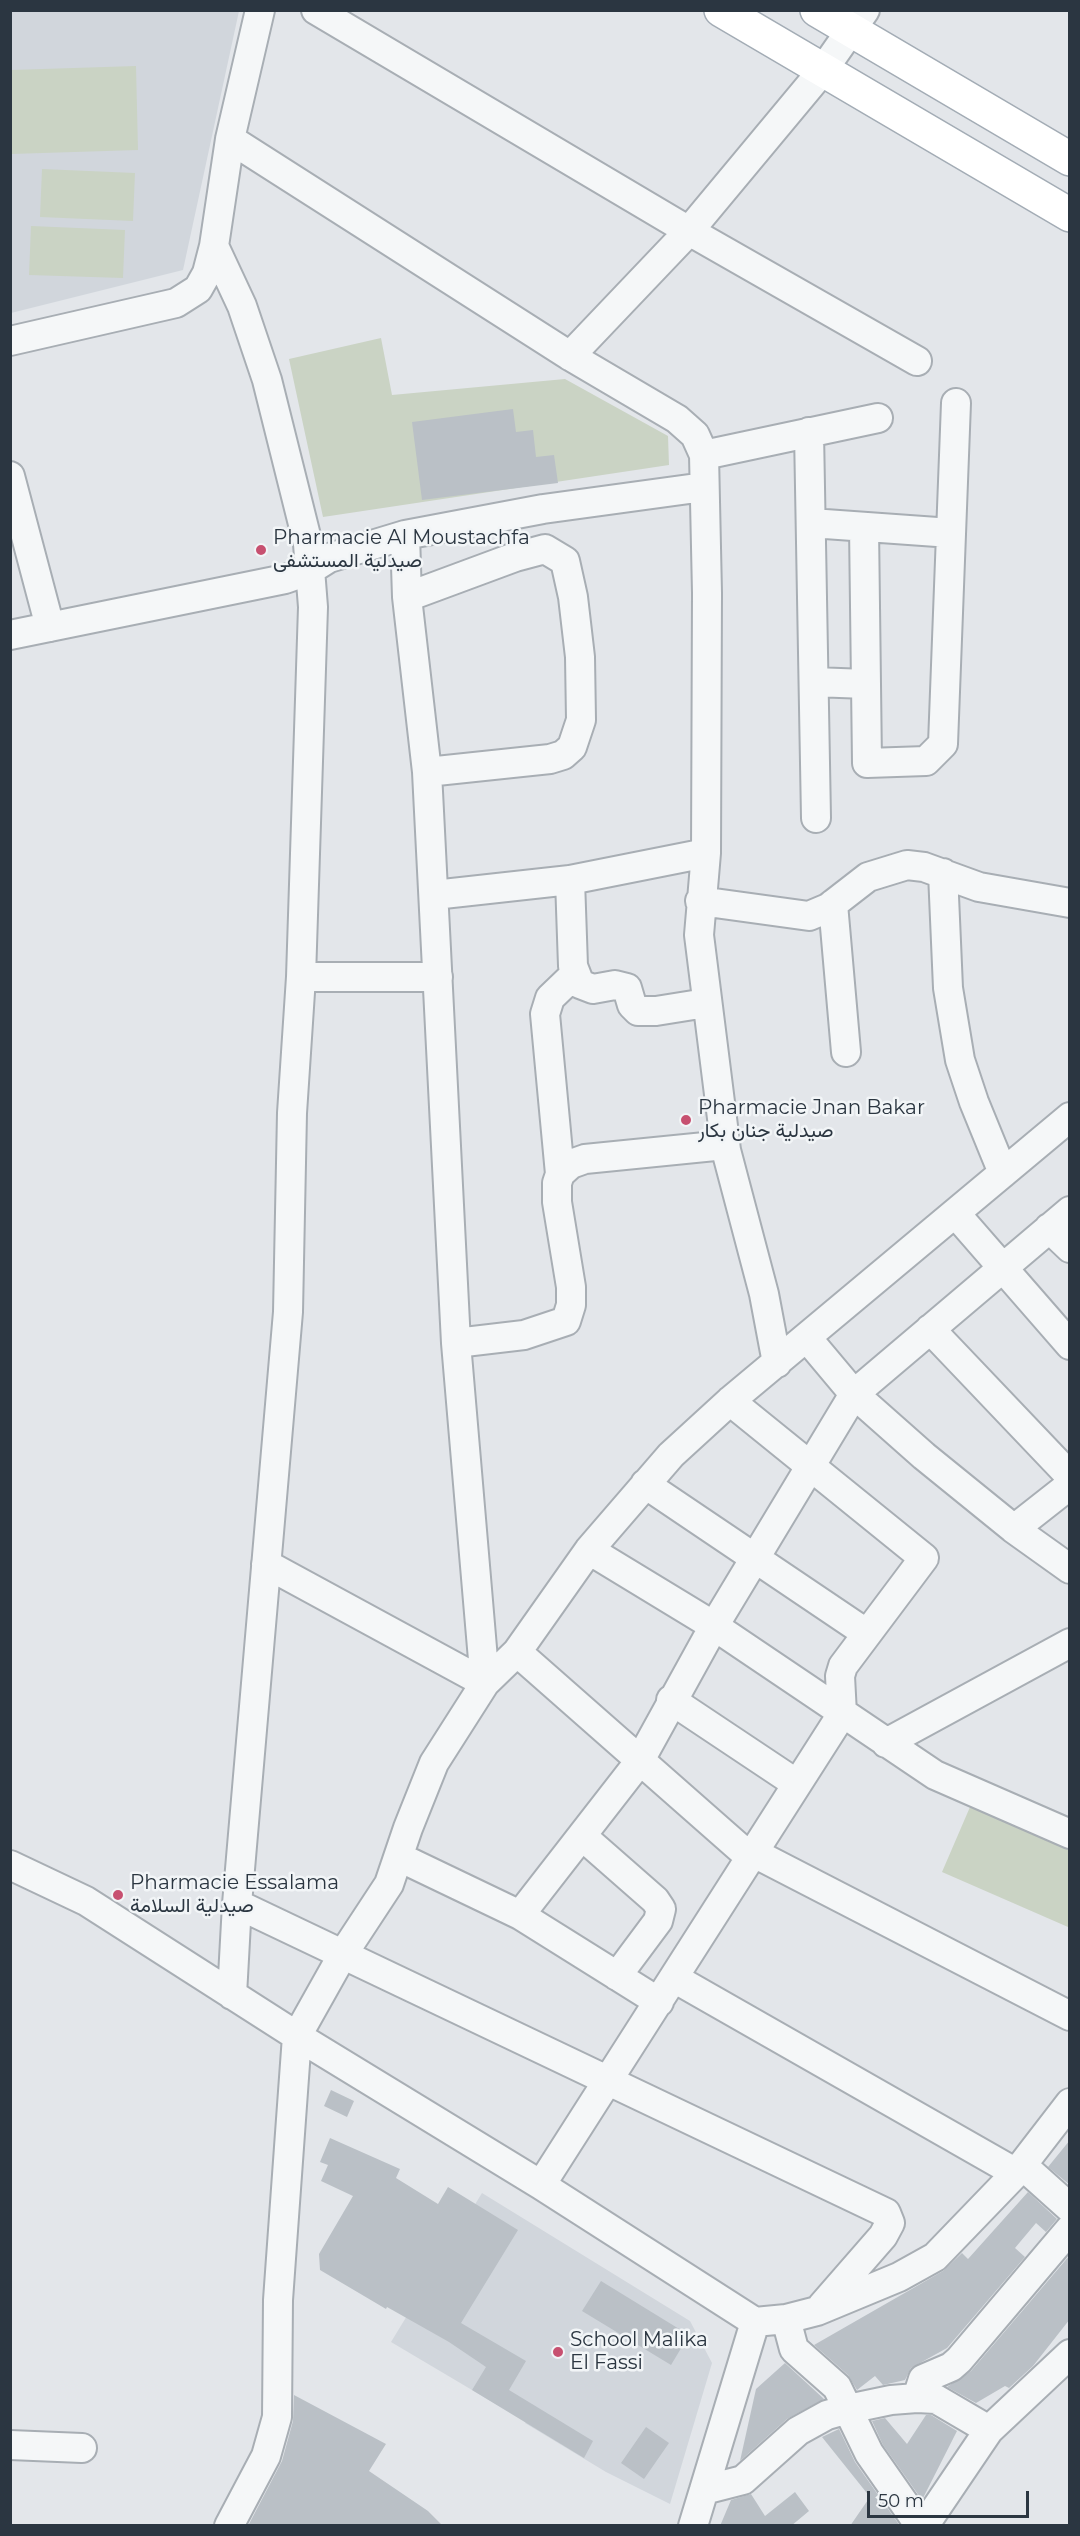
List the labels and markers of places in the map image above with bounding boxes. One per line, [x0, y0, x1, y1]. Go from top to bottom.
place label: Pharmacie Al Moustachfa صيدلية المستشفى [273, 526, 530, 573]
marker: Pharmacie Al Moustachfa صيدلية المستشفى [254, 543, 268, 557]
place label: Pharmacie Jnan Bakar صيدلية جنان بكار [698, 1096, 925, 1143]
marker: Pharmacie Jnan Bakar صيدلية جنان بكار [679, 1113, 693, 1127]
place label: Pharmacie Essalama صيدلية السلامة [130, 1871, 339, 1918]
marker: Pharmacie Essalama صيدلية السلامة [111, 1888, 125, 1902]
place label: School Malika El Fassi [570, 2328, 708, 2375]
marker: School Malika El Fassi [551, 2345, 565, 2359]

